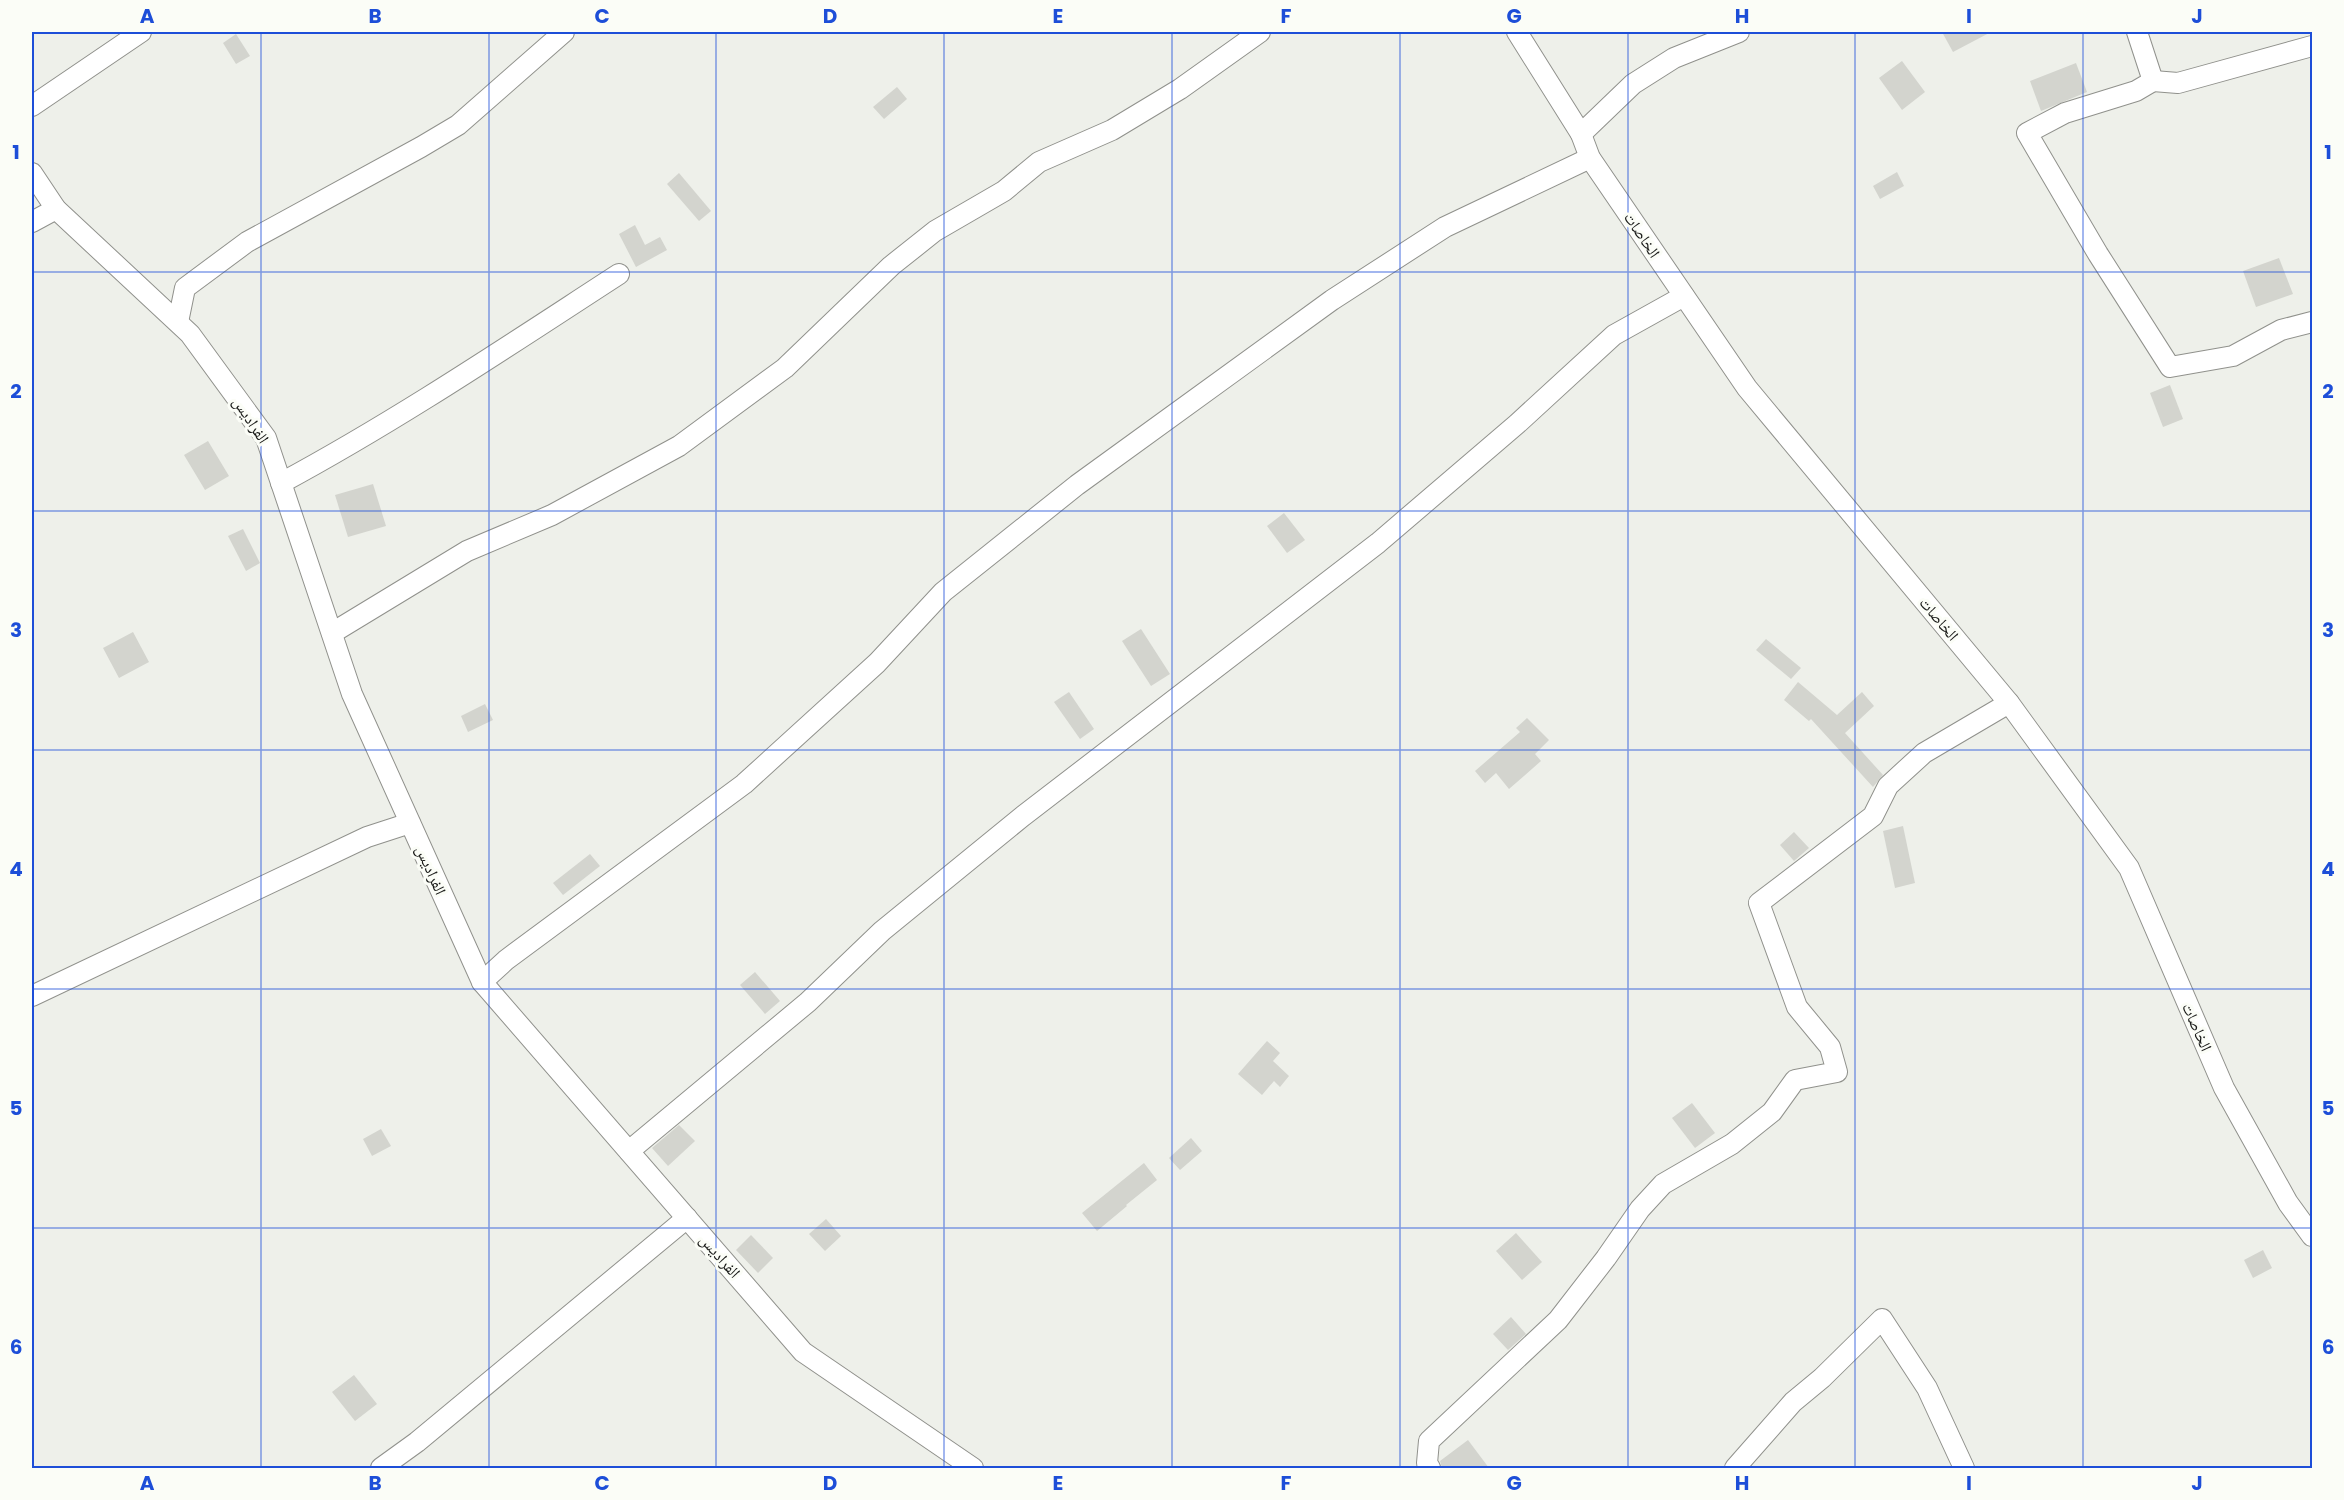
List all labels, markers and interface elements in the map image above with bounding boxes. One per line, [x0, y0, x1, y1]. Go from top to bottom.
text: A [140, 2, 155, 30]
text: B [368, 2, 382, 30]
text: C [594, 2, 610, 30]
text: D [823, 2, 837, 30]
text: E [1053, 2, 1063, 30]
text: F [1281, 2, 1292, 30]
text: G [1506, 2, 1522, 30]
text: H [1735, 2, 1749, 30]
text: I [1966, 2, 1972, 30]
text: J [2191, 2, 2203, 30]
text: 1 [12, 138, 20, 166]
text: 1 [2324, 138, 2332, 166]
street label: الخاصات [1618, 207, 1666, 263]
text: 2 [10, 377, 22, 405]
text: 2 [2322, 377, 2334, 405]
street label: الفراديس [227, 392, 275, 448]
street label: الخاصات [1914, 592, 1964, 646]
text: 3 [10, 616, 22, 644]
text: 3 [2322, 616, 2334, 644]
street label: الفراديس [410, 842, 452, 898]
text: 4 [9, 855, 23, 883]
text: 4 [2321, 855, 2335, 883]
street label: الخاصات [2176, 999, 2218, 1055]
text: 5 [10, 1094, 23, 1122]
text: 5 [2322, 1094, 2335, 1122]
street label: الفراديس [694, 1229, 746, 1283]
text: 6 [10, 1333, 22, 1361]
text: 6 [2322, 1333, 2334, 1361]
text: A [140, 1469, 155, 1497]
text: B [368, 1469, 382, 1497]
text: C [594, 1469, 610, 1497]
text: D [823, 1469, 837, 1497]
text: E [1053, 1469, 1063, 1497]
text: F [1281, 1469, 1292, 1497]
text: G [1506, 1469, 1522, 1497]
text: H [1735, 1469, 1749, 1497]
text: I [1966, 1469, 1972, 1497]
text: J [2191, 1469, 2203, 1497]

